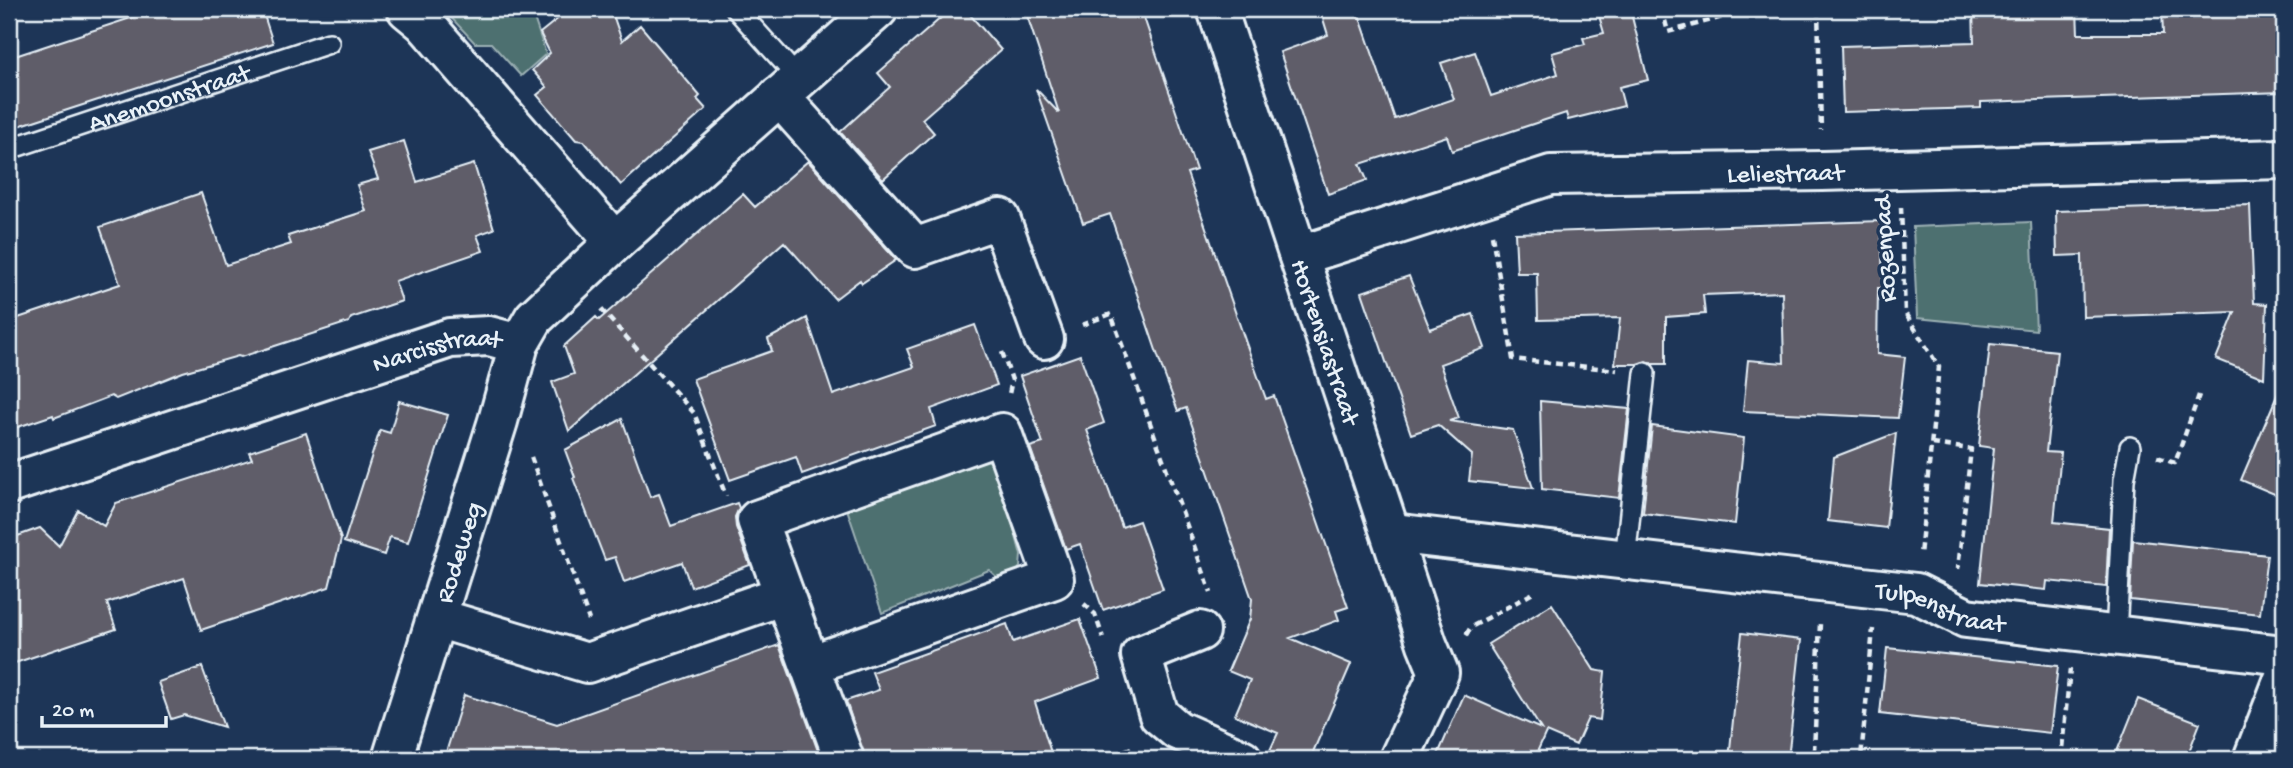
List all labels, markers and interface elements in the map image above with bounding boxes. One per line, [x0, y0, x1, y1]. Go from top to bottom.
street label: Anemoonstraat [85, 59, 257, 142]
street label: Leliestraat [1727, 159, 1846, 192]
street label: Rozenpad [1869, 193, 1906, 303]
street label: Hortensiastraat [1281, 256, 1365, 432]
street label: Narcisstraat [369, 325, 507, 383]
street label: Rodeweg [431, 499, 492, 608]
street label: Tulpenstraat [1872, 577, 2009, 643]
scale bar [42, 684, 166, 728]
text: 20 m [52, 700, 94, 725]

